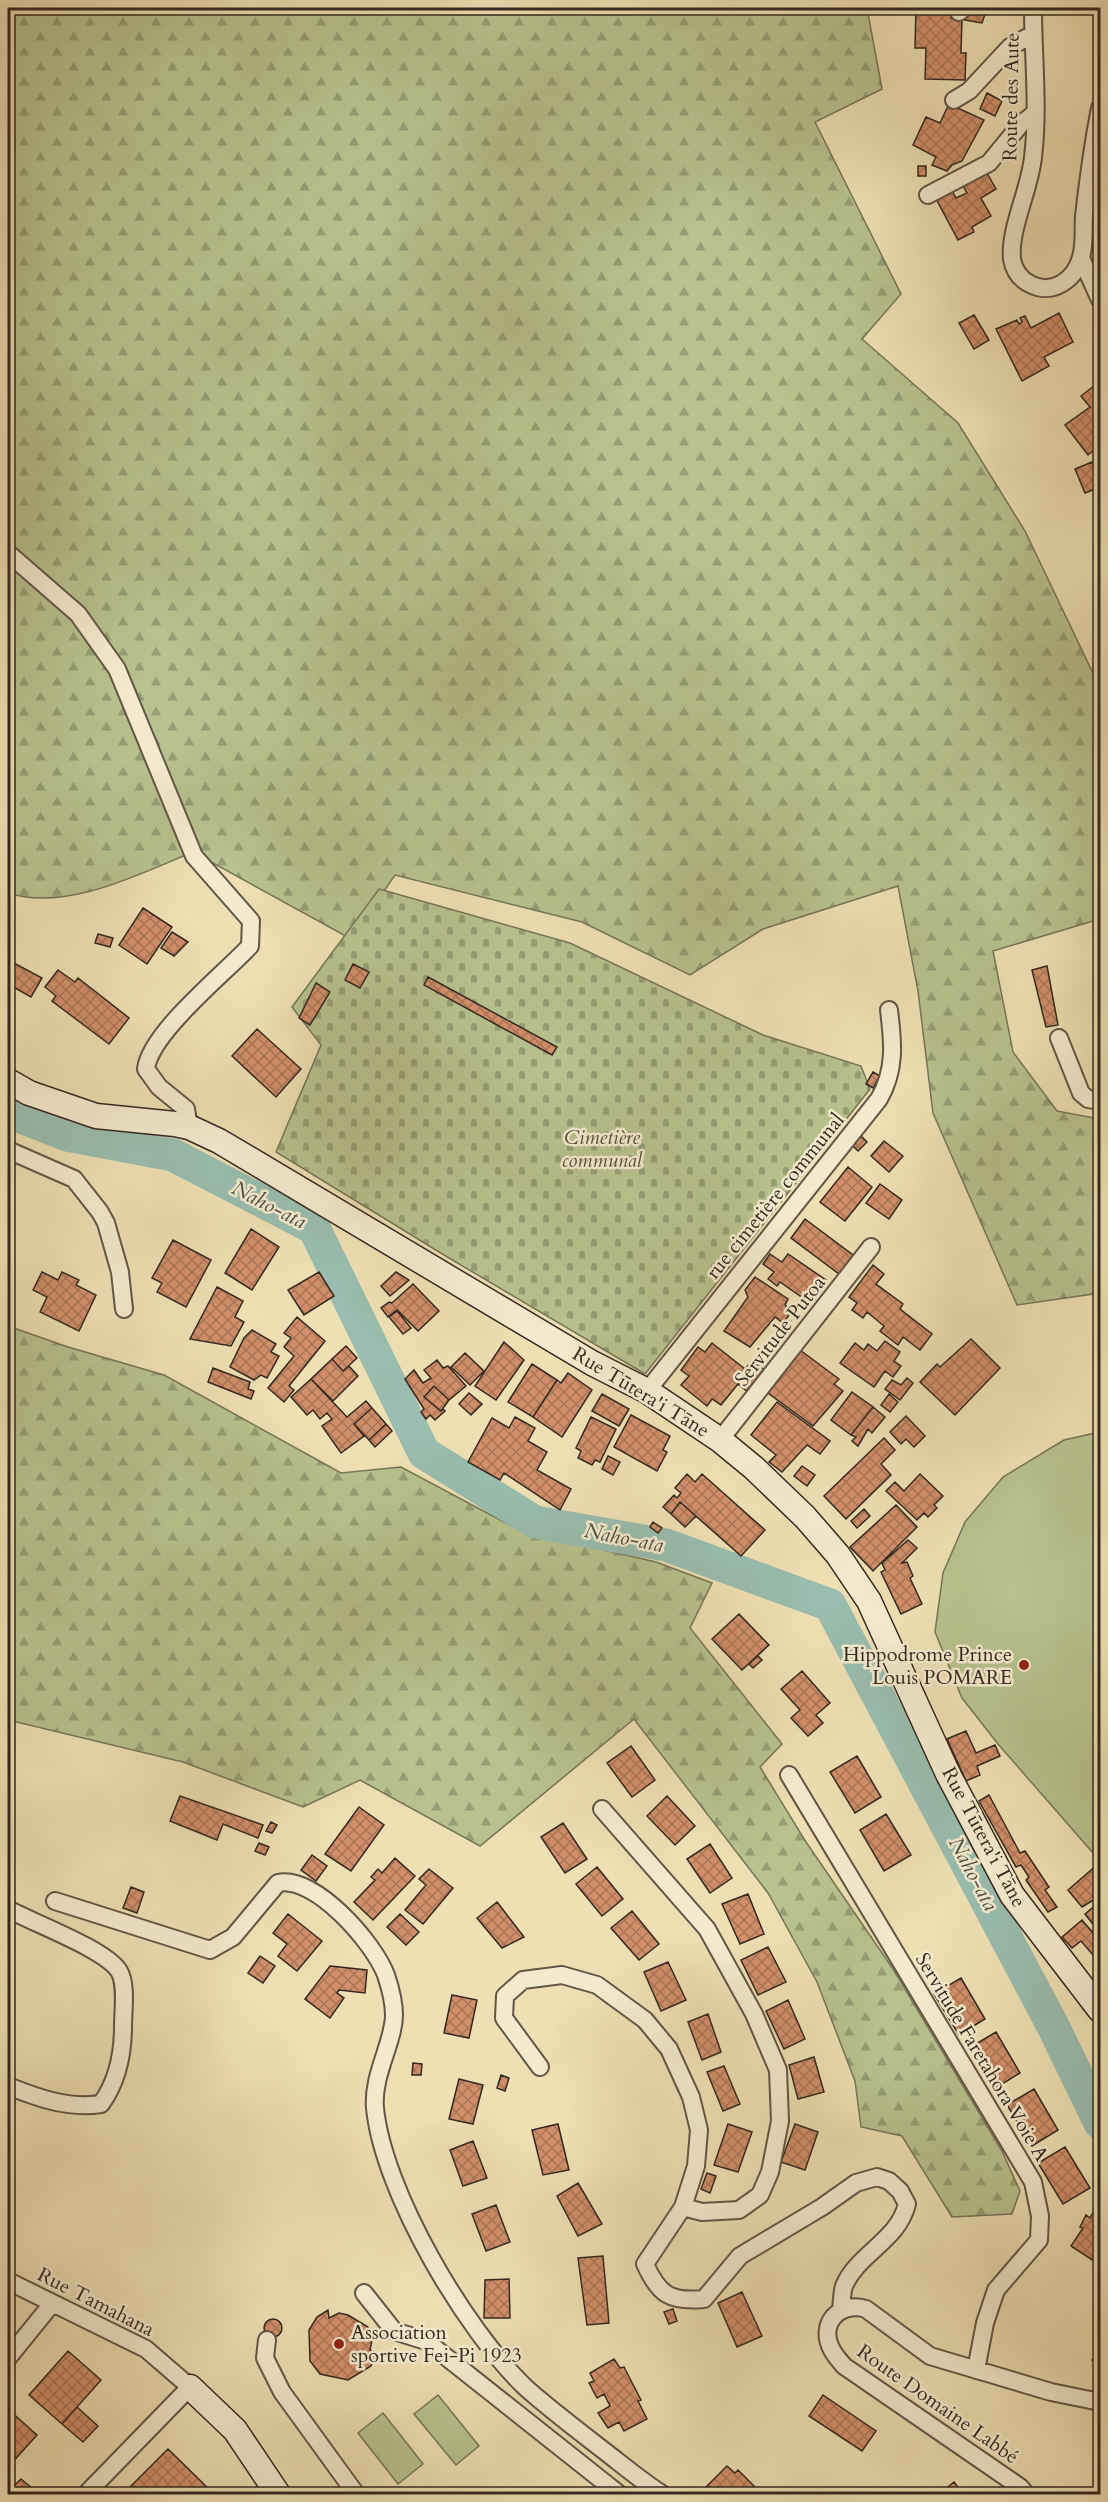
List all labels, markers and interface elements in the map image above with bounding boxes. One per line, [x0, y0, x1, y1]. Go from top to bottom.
street label: Route des Aute [996, 32, 1026, 162]
street label: rue cimetière communal [700, 1107, 850, 1285]
park label: Cimetière communal [562, 1124, 643, 1174]
water label: Naho-ata [227, 1174, 311, 1236]
street label: Servitude Putoa [728, 1270, 832, 1392]
street label: Rue Tūtera'i Tāne [567, 1340, 715, 1444]
water label: Naho-ata [582, 1516, 666, 1560]
place label: Hippodrome Prince Louis POMARE [843, 1641, 1012, 1691]
marker: Hippodrome Prince Louis POMARE [1017, 1658, 1031, 1672]
street label: Rue Tūtera'i Tāne [936, 1762, 1032, 1912]
water label: Naho-ata [941, 1832, 1005, 1916]
street label: Servitude Faretahora Voie A [909, 1948, 1055, 2167]
street label: Rue Tamahana [33, 2261, 159, 2343]
place label: Association sportive Fei-Pi 1923 [351, 2319, 522, 2369]
marker: Association sportive Fei-Pi 1923 [332, 2337, 346, 2351]
street label: Route Domaine Labbé [852, 2338, 1024, 2470]

